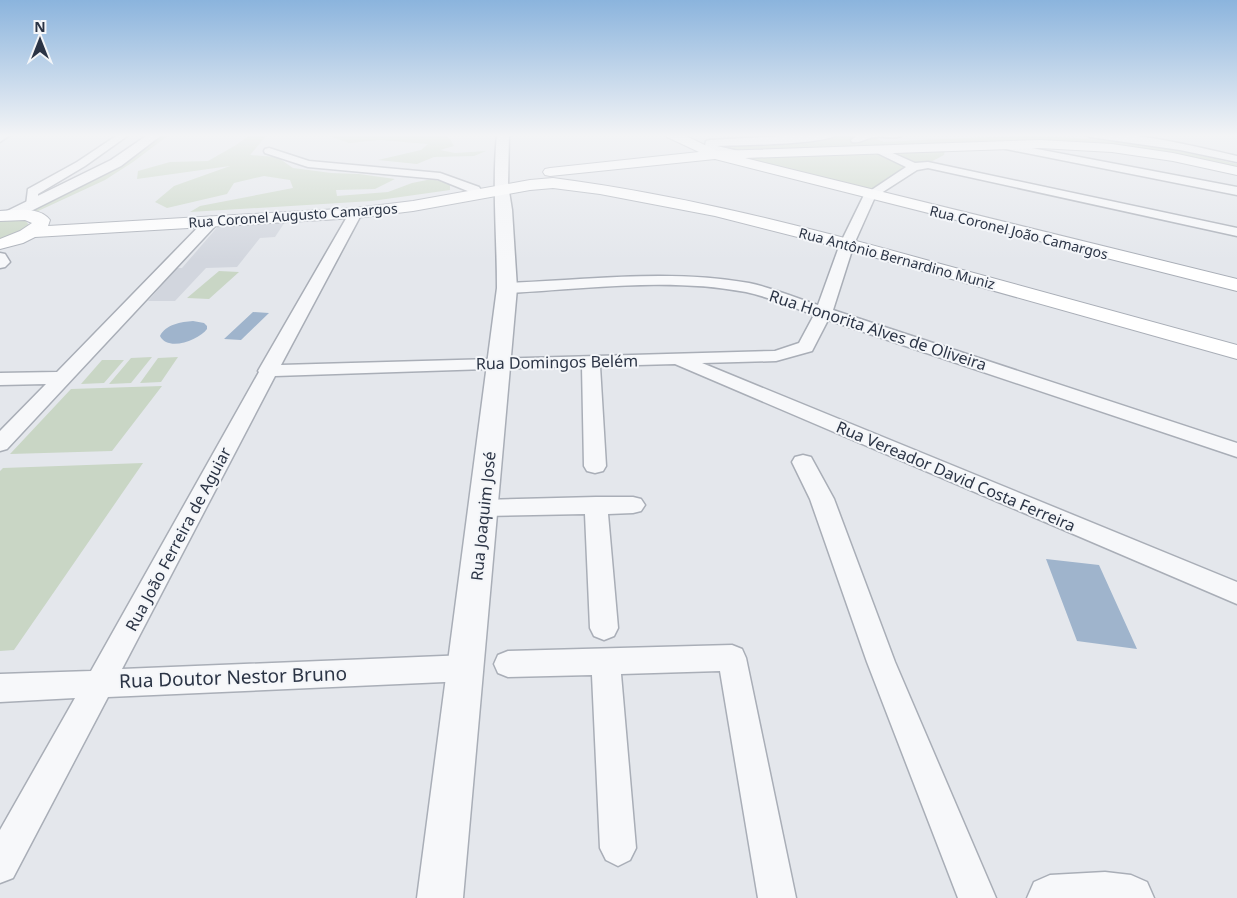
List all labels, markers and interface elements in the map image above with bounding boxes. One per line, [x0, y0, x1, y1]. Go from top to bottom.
north arrow [15, 15, 65, 65]
text: N [34, 17, 46, 36]
street label: Rua Coronel Augusto Camargos [188, 198, 399, 232]
street label: Rua Coronel João Camargos [928, 201, 1110, 263]
street label: Rua Antônio Bernardino Muniz [797, 223, 998, 293]
street label: Rua Honorita Alves de Oliveira [766, 284, 990, 376]
street label: Rua Domingos Belém [476, 350, 638, 374]
street label: Rua Vereador David Costa Ferreira [833, 416, 1079, 536]
street label: Rua João Ferreira de Aguiar [120, 443, 236, 635]
street label: Rua Joaquim José [465, 450, 501, 582]
street label: Rua Doutor Nestor Bruno [119, 660, 347, 694]

